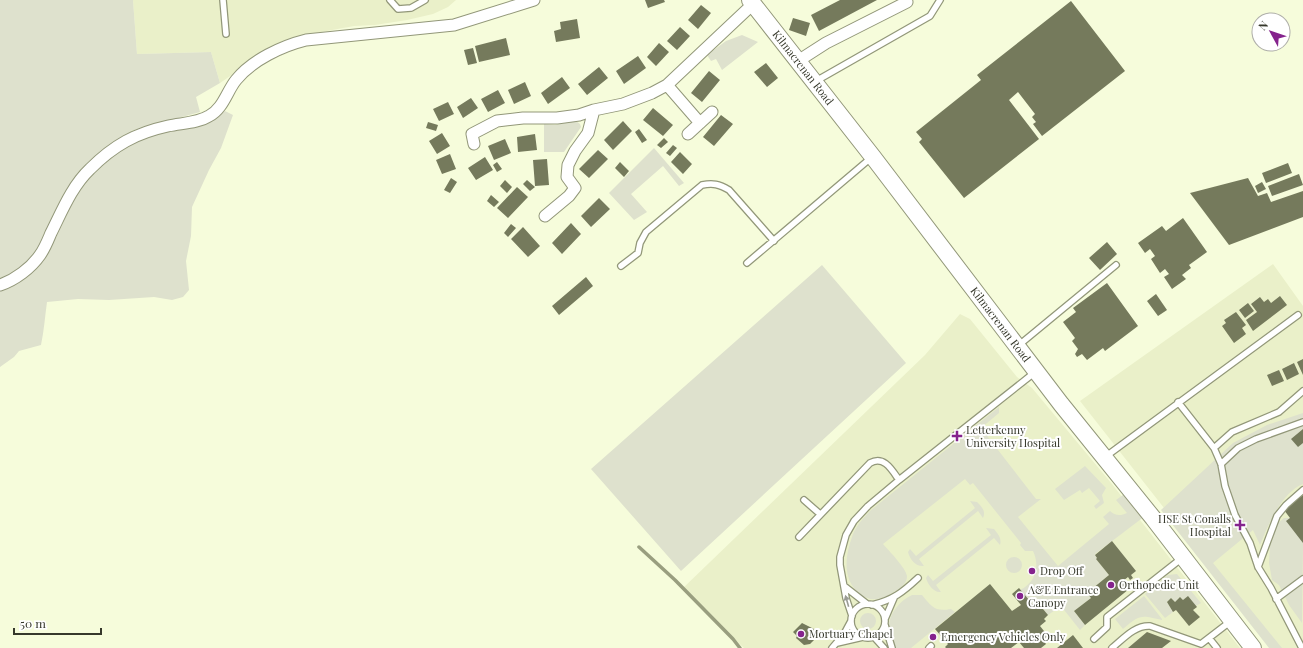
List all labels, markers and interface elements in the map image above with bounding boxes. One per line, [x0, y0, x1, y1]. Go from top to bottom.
north arrow [1251, 12, 1291, 52]
text: N [1255, 17, 1271, 33]
street label: Kilmacrenan Road [769, 27, 838, 108]
street label: Kilmacrenan Road [967, 284, 1035, 365]
place label: Letterkenny University Hospital [966, 422, 1060, 450]
marker: Letterkenny University Hospital [951, 430, 963, 442]
place label: HSE St Conalls Hospital [1158, 511, 1231, 539]
marker: HSE St Conalls Hospital [1234, 519, 1246, 531]
place label: Drop Off [1040, 563, 1084, 578]
marker: Drop Off [1027, 566, 1037, 576]
place label: Orthopedic Unit [1119, 577, 1199, 592]
marker: Orthopedic Unit [1106, 580, 1116, 590]
place label: A&E Entrance Canopy [1027, 582, 1099, 610]
marker: A&E Entrance Canopy [1015, 591, 1025, 601]
one-way arrow [844, 595, 850, 607]
scale bar [14, 610, 101, 636]
text: 50 m [20, 615, 46, 631]
place label: Mortuary Chapel [809, 626, 893, 641]
marker: Mortuary Chapel [796, 629, 806, 639]
place label: Emergency Vehicles Only [941, 629, 1066, 644]
marker: Emergency Vehicles Only [928, 632, 938, 642]

